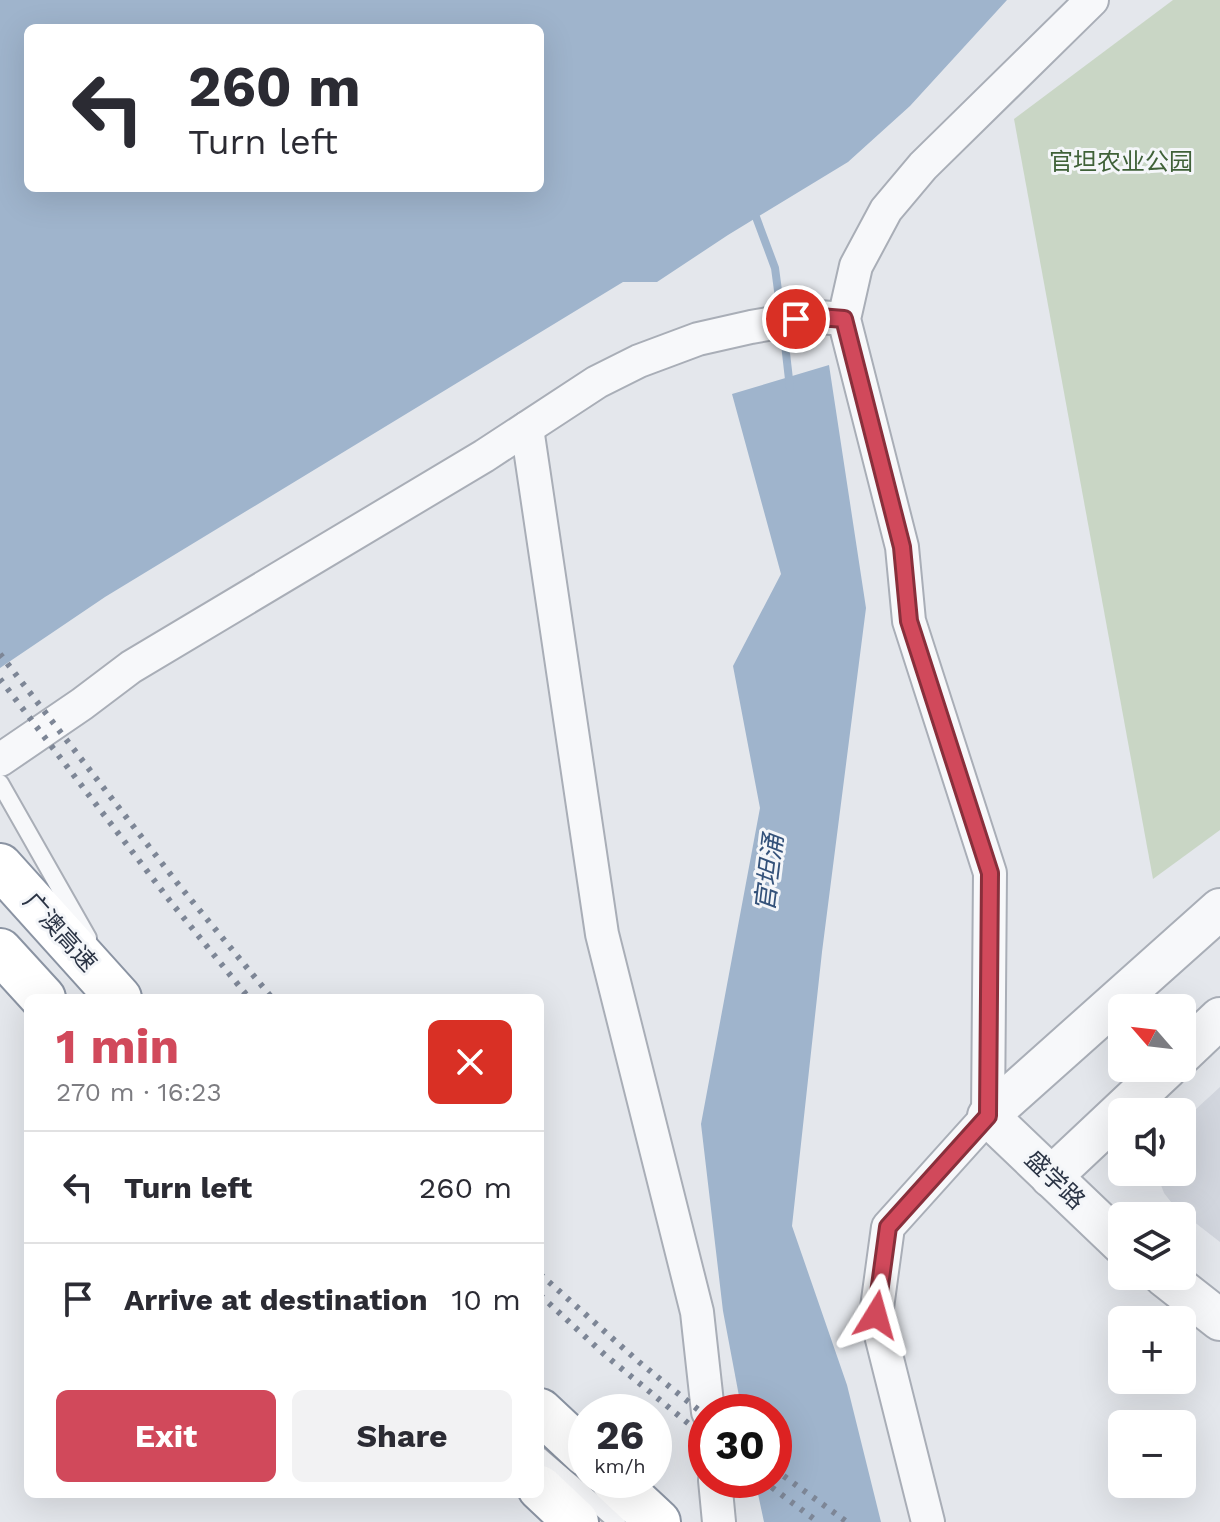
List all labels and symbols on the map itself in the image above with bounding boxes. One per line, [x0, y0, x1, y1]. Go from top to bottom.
park label: 官坦农业公园 [1049, 148, 1193, 176]
pin [762, 285, 830, 353]
water label: 官坦涌 [749, 829, 789, 914]
street label: 广澳高速 [17, 887, 103, 977]
north arrow [1108, 994, 1196, 1082]
street label: 盛学路 [1019, 1145, 1091, 1215]
position arrow [834, 1273, 918, 1357]
speed limit sign: 30 [688, 1394, 792, 1498]

